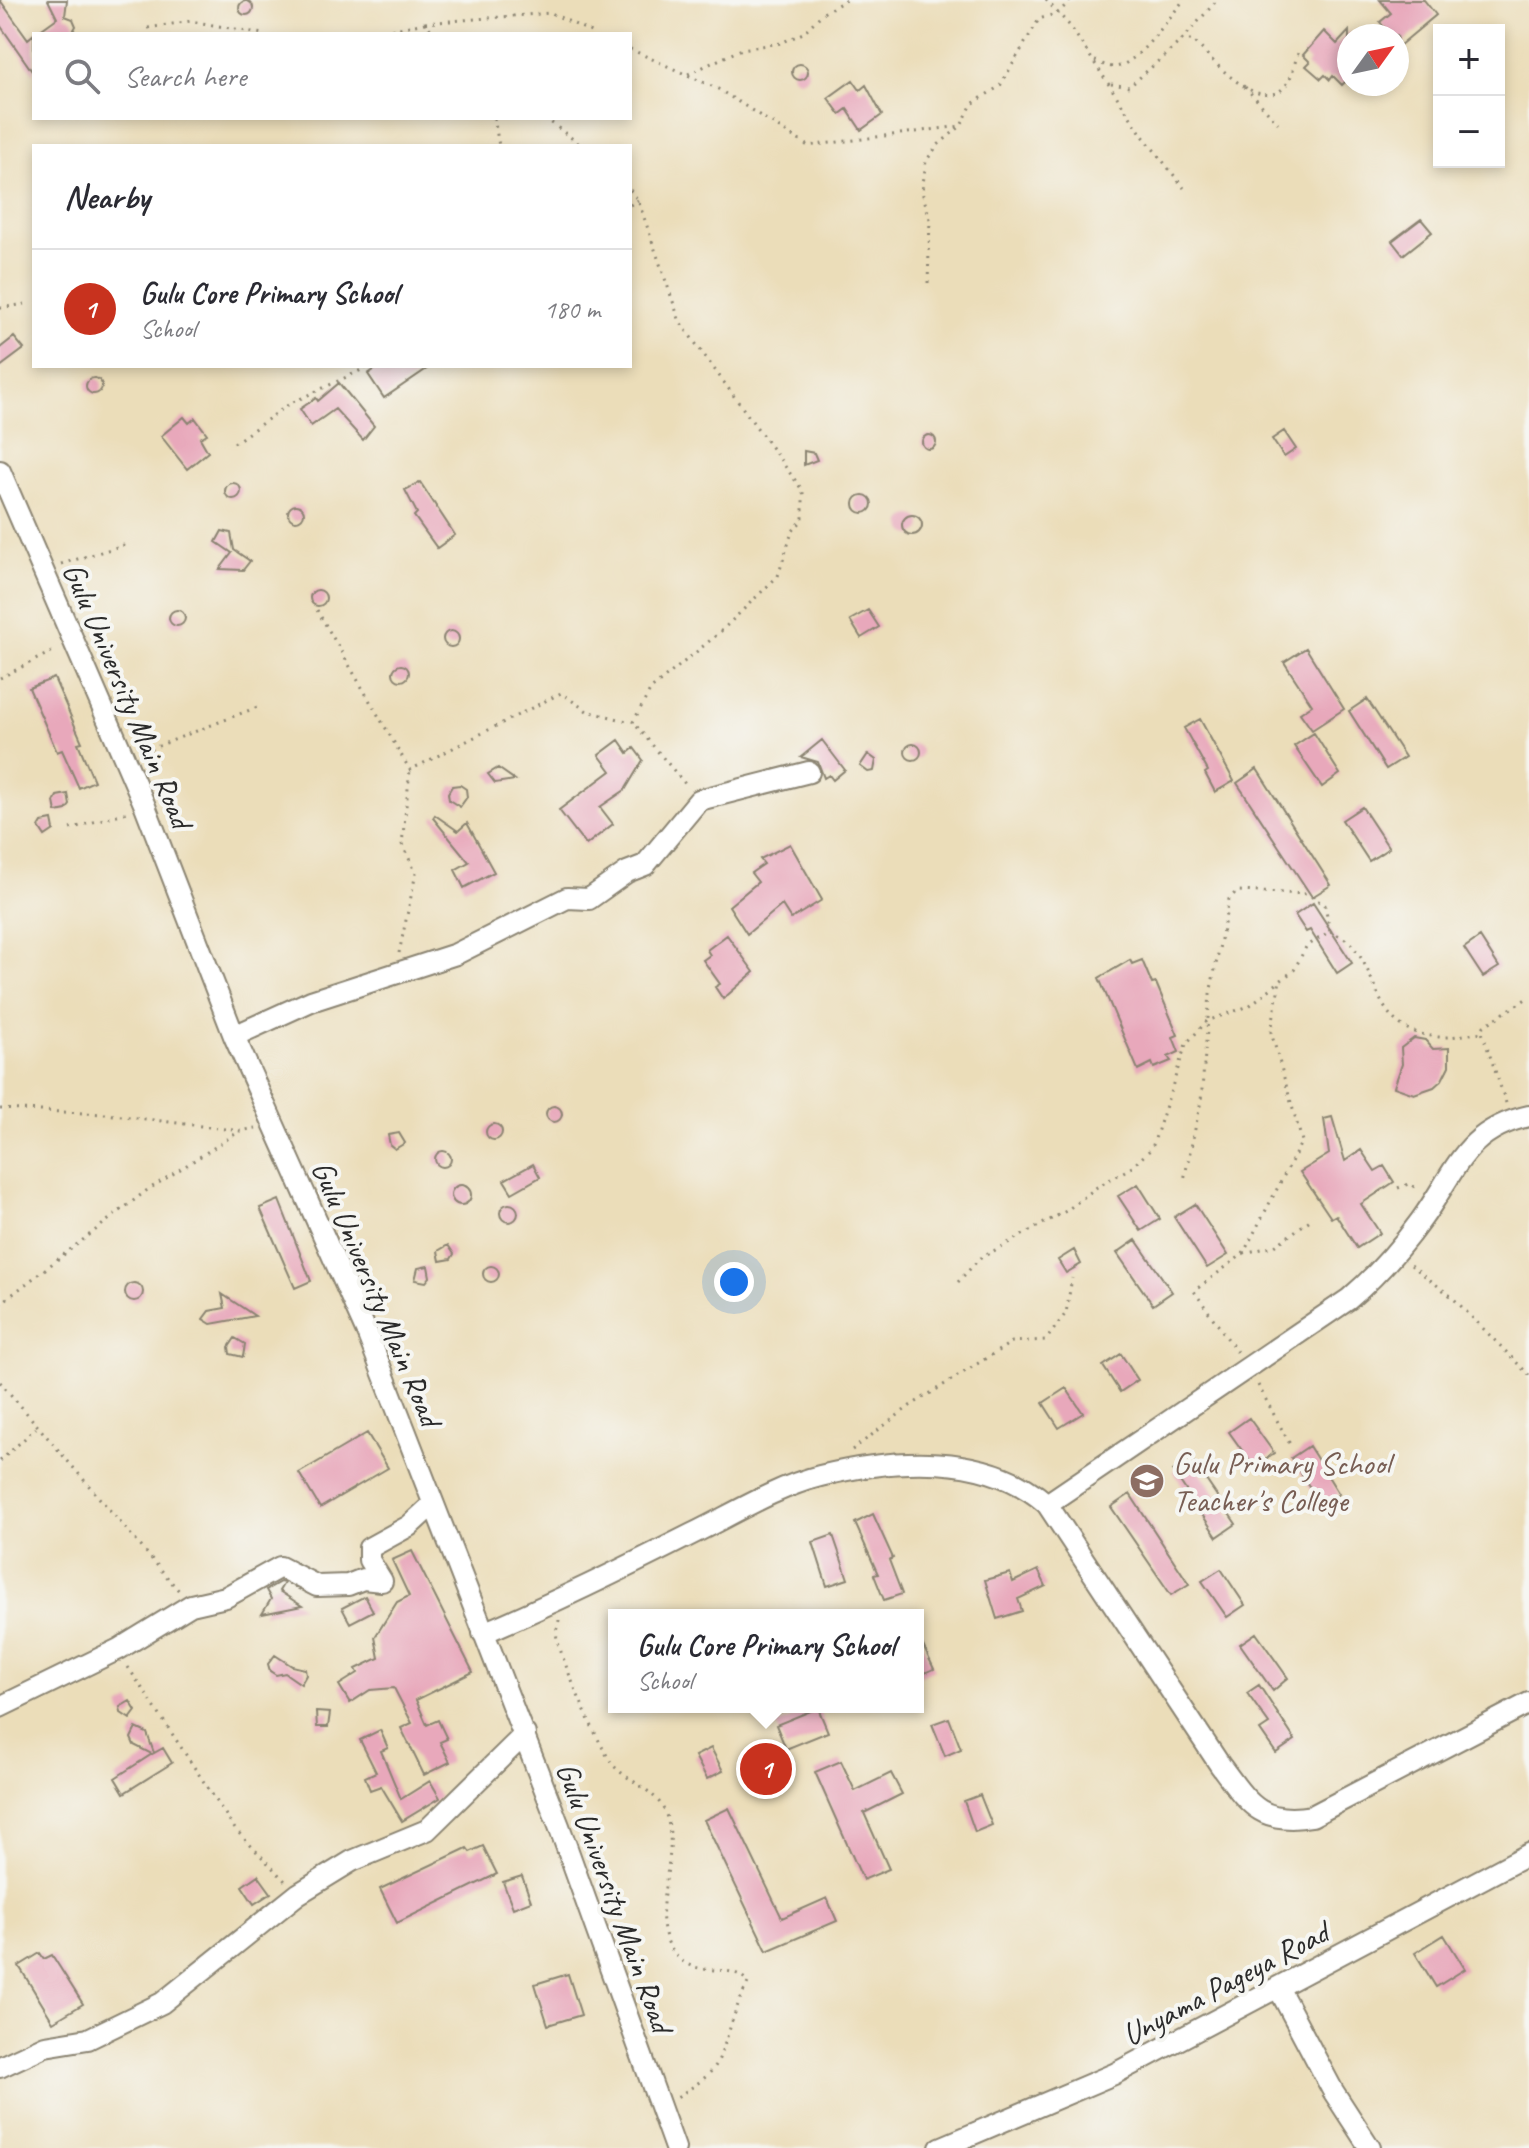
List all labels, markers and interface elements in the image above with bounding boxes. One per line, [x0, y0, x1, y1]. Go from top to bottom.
north arrow [1337, 24, 1409, 96]
map controls [1433, 24, 1505, 168]
button: + [1433, 24, 1505, 96]
search box [32, 32, 632, 120]
icon: search [60, 54, 104, 98]
text: Search here [124, 57, 246, 95]
button: − [1433, 96, 1505, 168]
text: Nearby [64, 175, 150, 218]
text: Gulu Core Primary School [140, 274, 398, 312]
text: 1 [84, 293, 96, 326]
text: 180 m [544, 293, 600, 326]
text: School [140, 312, 196, 345]
street label: Gulu University Main Road [53, 556, 204, 838]
street label: Gulu University Main Road [302, 1154, 453, 1436]
your location [714, 1262, 754, 1302]
place label: Gulu Primary School Teacher's College [1173, 1443, 1396, 1521]
school or university icon: Gulu Primary School Teacher's College [1128, 1462, 1166, 1500]
popup [608, 1609, 924, 1713]
text: Gulu Core Primary School [637, 1626, 895, 1664]
text: School [637, 1664, 693, 1697]
pin: 1 [740, 1739, 792, 1799]
street label: Gulu University Main Road [547, 1757, 684, 2042]
street label: Unyama Pageya Road [1115, 1910, 1339, 2055]

